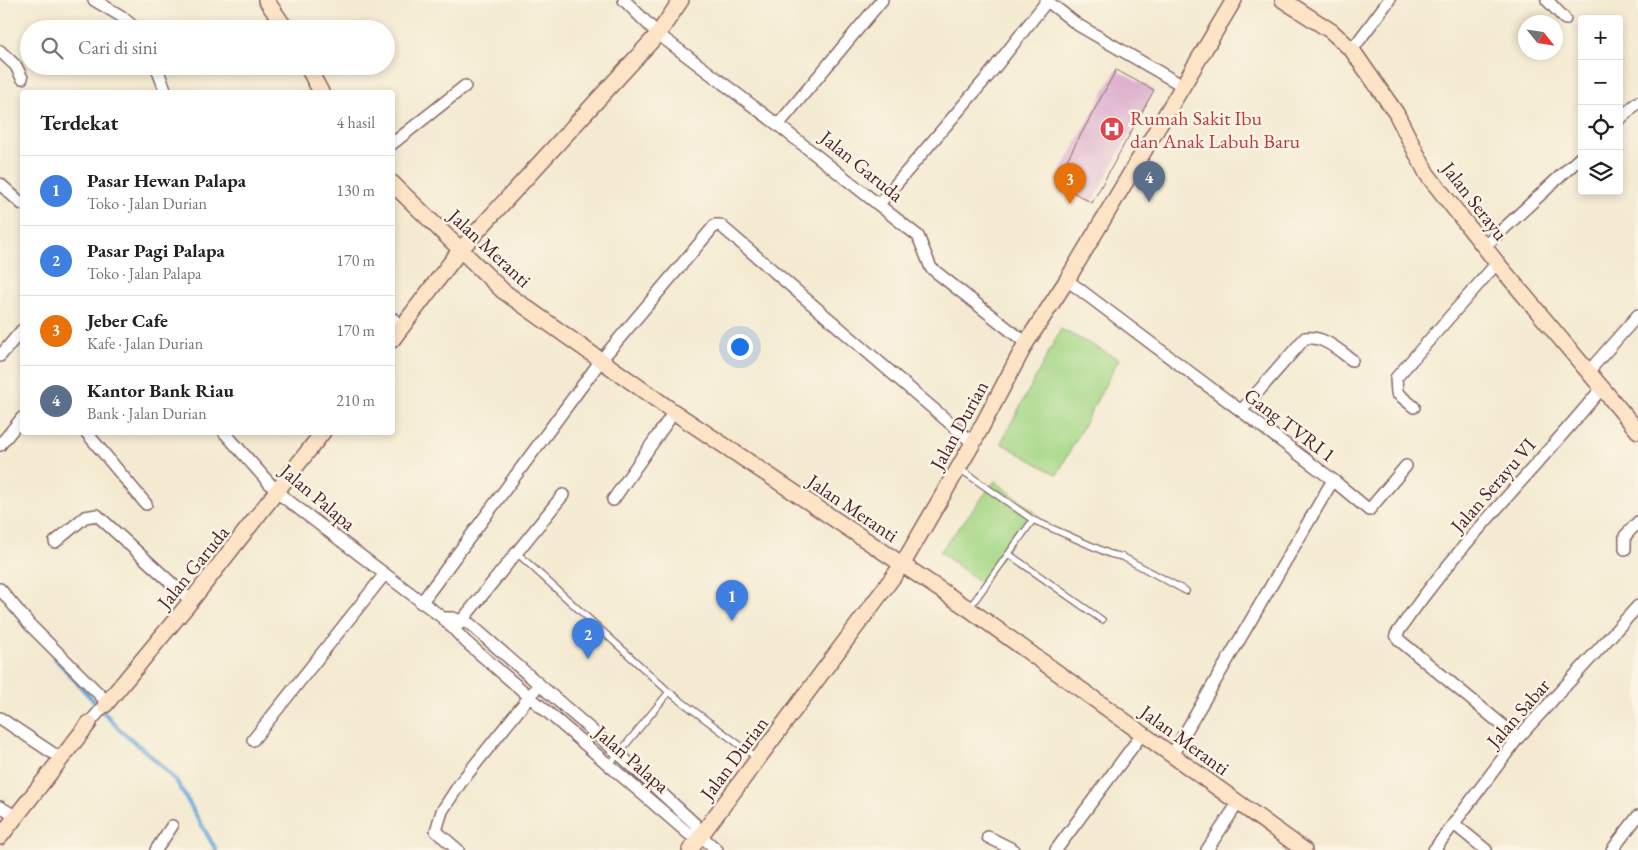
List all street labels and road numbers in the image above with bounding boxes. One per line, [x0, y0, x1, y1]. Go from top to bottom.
street label: Jalan Garuda [813, 123, 909, 208]
street label: Jalan Serayu [1435, 155, 1514, 246]
street label: Jalan Meranti [442, 202, 537, 293]
street label: Jalan Durian [923, 376, 994, 476]
street label: Gang TVRI 1 [1239, 382, 1341, 468]
street label: Jalan Serayu VI [1443, 432, 1541, 539]
street label: Jalan Palapa [273, 457, 361, 536]
street label: Jalan Meranti [801, 467, 903, 548]
street label: Jalan Garuda [150, 520, 235, 616]
street label: Jalan Sabar [1479, 673, 1556, 755]
street label: Jalan Meranti [1134, 698, 1235, 781]
street label: Jalan Durian [693, 711, 774, 807]
street label: Jalan Palapa [588, 718, 675, 799]

